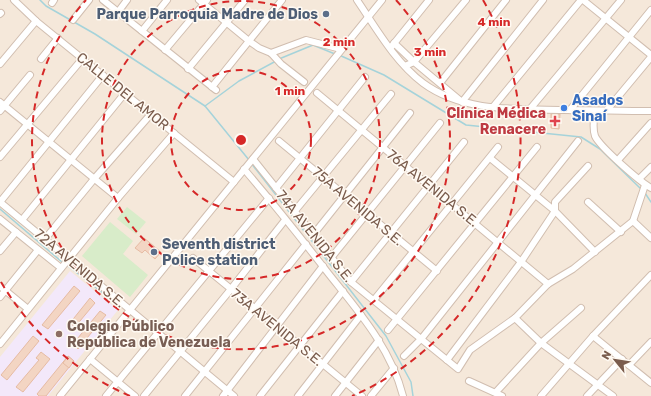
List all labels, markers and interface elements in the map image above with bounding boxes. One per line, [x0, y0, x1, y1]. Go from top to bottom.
place label: Parque Parroquia Madre de Dios [96, 6, 318, 23]
marker: Parque Parroquia Madre de Dios [321, 9, 331, 19]
text: 4 min [478, 15, 511, 29]
text: 2 min [323, 35, 356, 49]
text: 3 min [414, 45, 447, 59]
street label: CALLE DEL AMOR [73, 49, 172, 134]
text: 1 min [275, 84, 306, 98]
place label: Asados Sinaí [572, 92, 623, 125]
marker: Asados Sinaí [559, 103, 569, 113]
place label: Clínica Médica Renacere [446, 105, 546, 138]
marker: Clínica Médica Renacere [549, 115, 561, 127]
centre of rings [234, 133, 248, 147]
street label: 76A AVENIDA S.E. [383, 146, 482, 231]
street label: 75A AVENIDA S.E. [309, 163, 407, 249]
street label: 74A AVENIDA S.E. [272, 187, 357, 286]
street label: 72A AVENIDA S.E. [31, 225, 129, 311]
place label: Seventh district Police station [162, 236, 276, 269]
marker: Seventh district Police station [149, 247, 159, 257]
street label: 73A AVENIDA S.E. [227, 285, 326, 370]
place label: Colegio Público República de Venezuela [67, 318, 231, 351]
marker: Colegio Público República de Venezuela [54, 329, 64, 339]
north arrow [595, 340, 635, 380]
text: N [599, 349, 614, 362]

